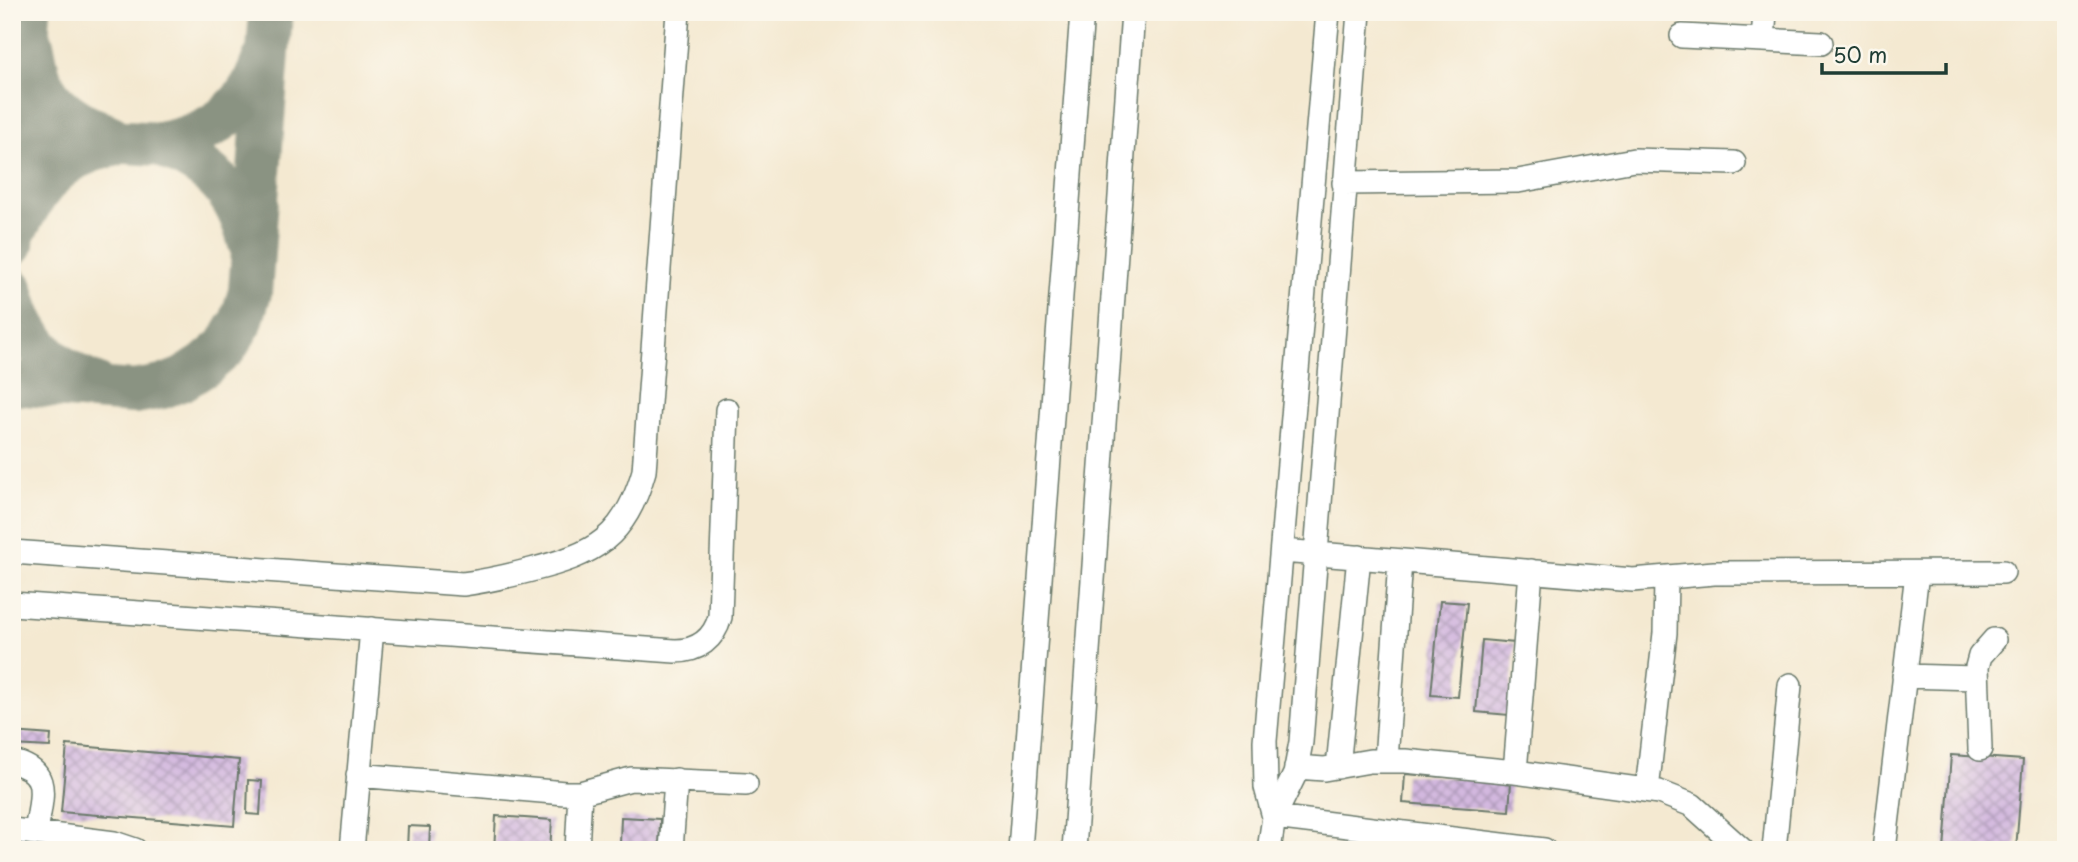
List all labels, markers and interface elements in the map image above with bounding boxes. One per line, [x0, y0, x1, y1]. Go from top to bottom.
scale bar [1822, 32, 1947, 76]
text: 50 m [1833, 38, 1887, 70]

